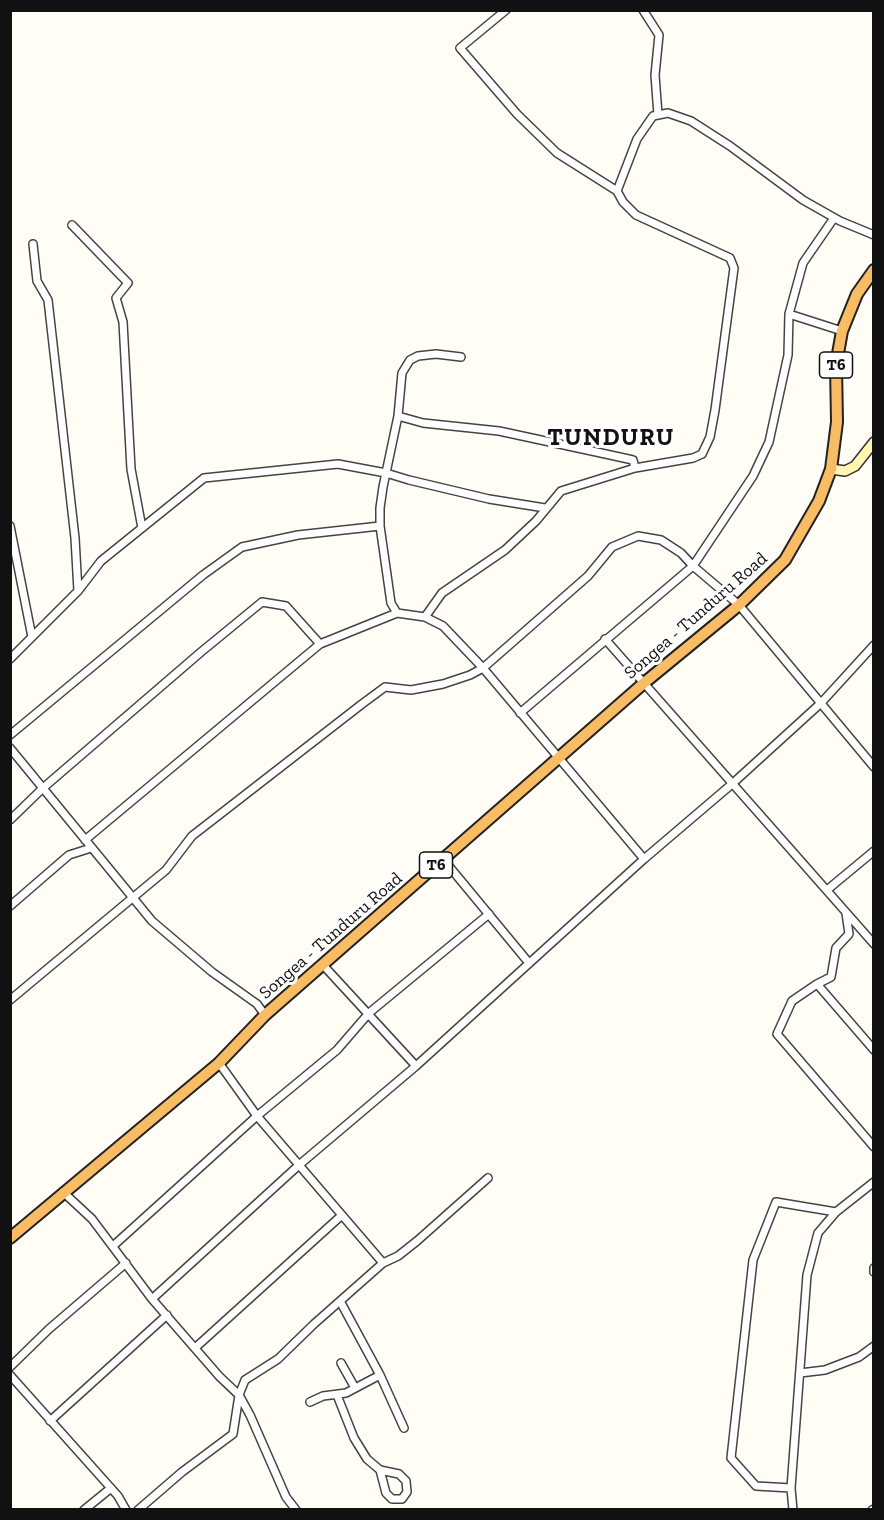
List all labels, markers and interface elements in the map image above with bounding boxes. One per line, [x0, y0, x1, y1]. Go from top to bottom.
road number: T6 [820, 352, 852, 378]
district label: TUNDURU [547, 424, 675, 452]
street label: Songea - Tunduru Road [620, 548, 772, 684]
road number: T6 [420, 852, 452, 878]
street label: Songea - Tunduru Road [255, 868, 407, 1004]

